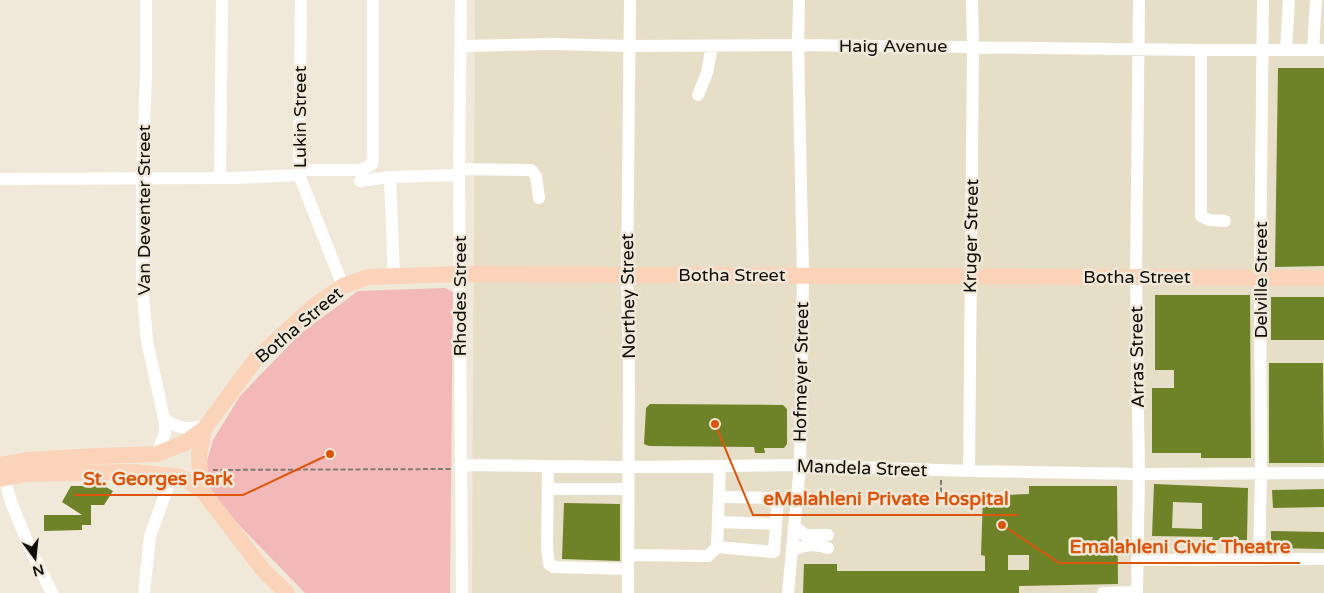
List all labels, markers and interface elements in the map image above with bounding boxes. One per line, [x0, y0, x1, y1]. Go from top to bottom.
street label: Haig Avenue [839, 35, 947, 57]
street label: Lukin Street [289, 66, 311, 168]
street label: Van Deventer Street [133, 124, 155, 295]
street label: Kruger Street [959, 178, 983, 293]
street label: Delville Street [1250, 221, 1272, 339]
street label: Northey Street [616, 233, 640, 359]
street label: Rhodes Street [449, 235, 471, 357]
street label: Botha Street [678, 264, 786, 286]
street label: Botha Street [1083, 266, 1191, 288]
street label: Botha Street [251, 282, 347, 368]
street label: Hofmeyer Street [789, 301, 813, 442]
street label: Arras Street [1125, 306, 1149, 408]
street label: Mandela Street [796, 455, 928, 481]
callout: St. Georges Park [74, 461, 243, 495]
text: St. Georges Park [83, 468, 233, 491]
callout: eMalahleni Private Hospital [753, 481, 1018, 515]
text: eMalahleni Private Hospital [763, 488, 1009, 511]
callout: Emalahleni Civic Theatre [1059, 529, 1300, 563]
north arrow [10, 533, 60, 583]
text: Emalahleni Civic Theatre [1070, 536, 1291, 558]
text: N [31, 560, 46, 580]

